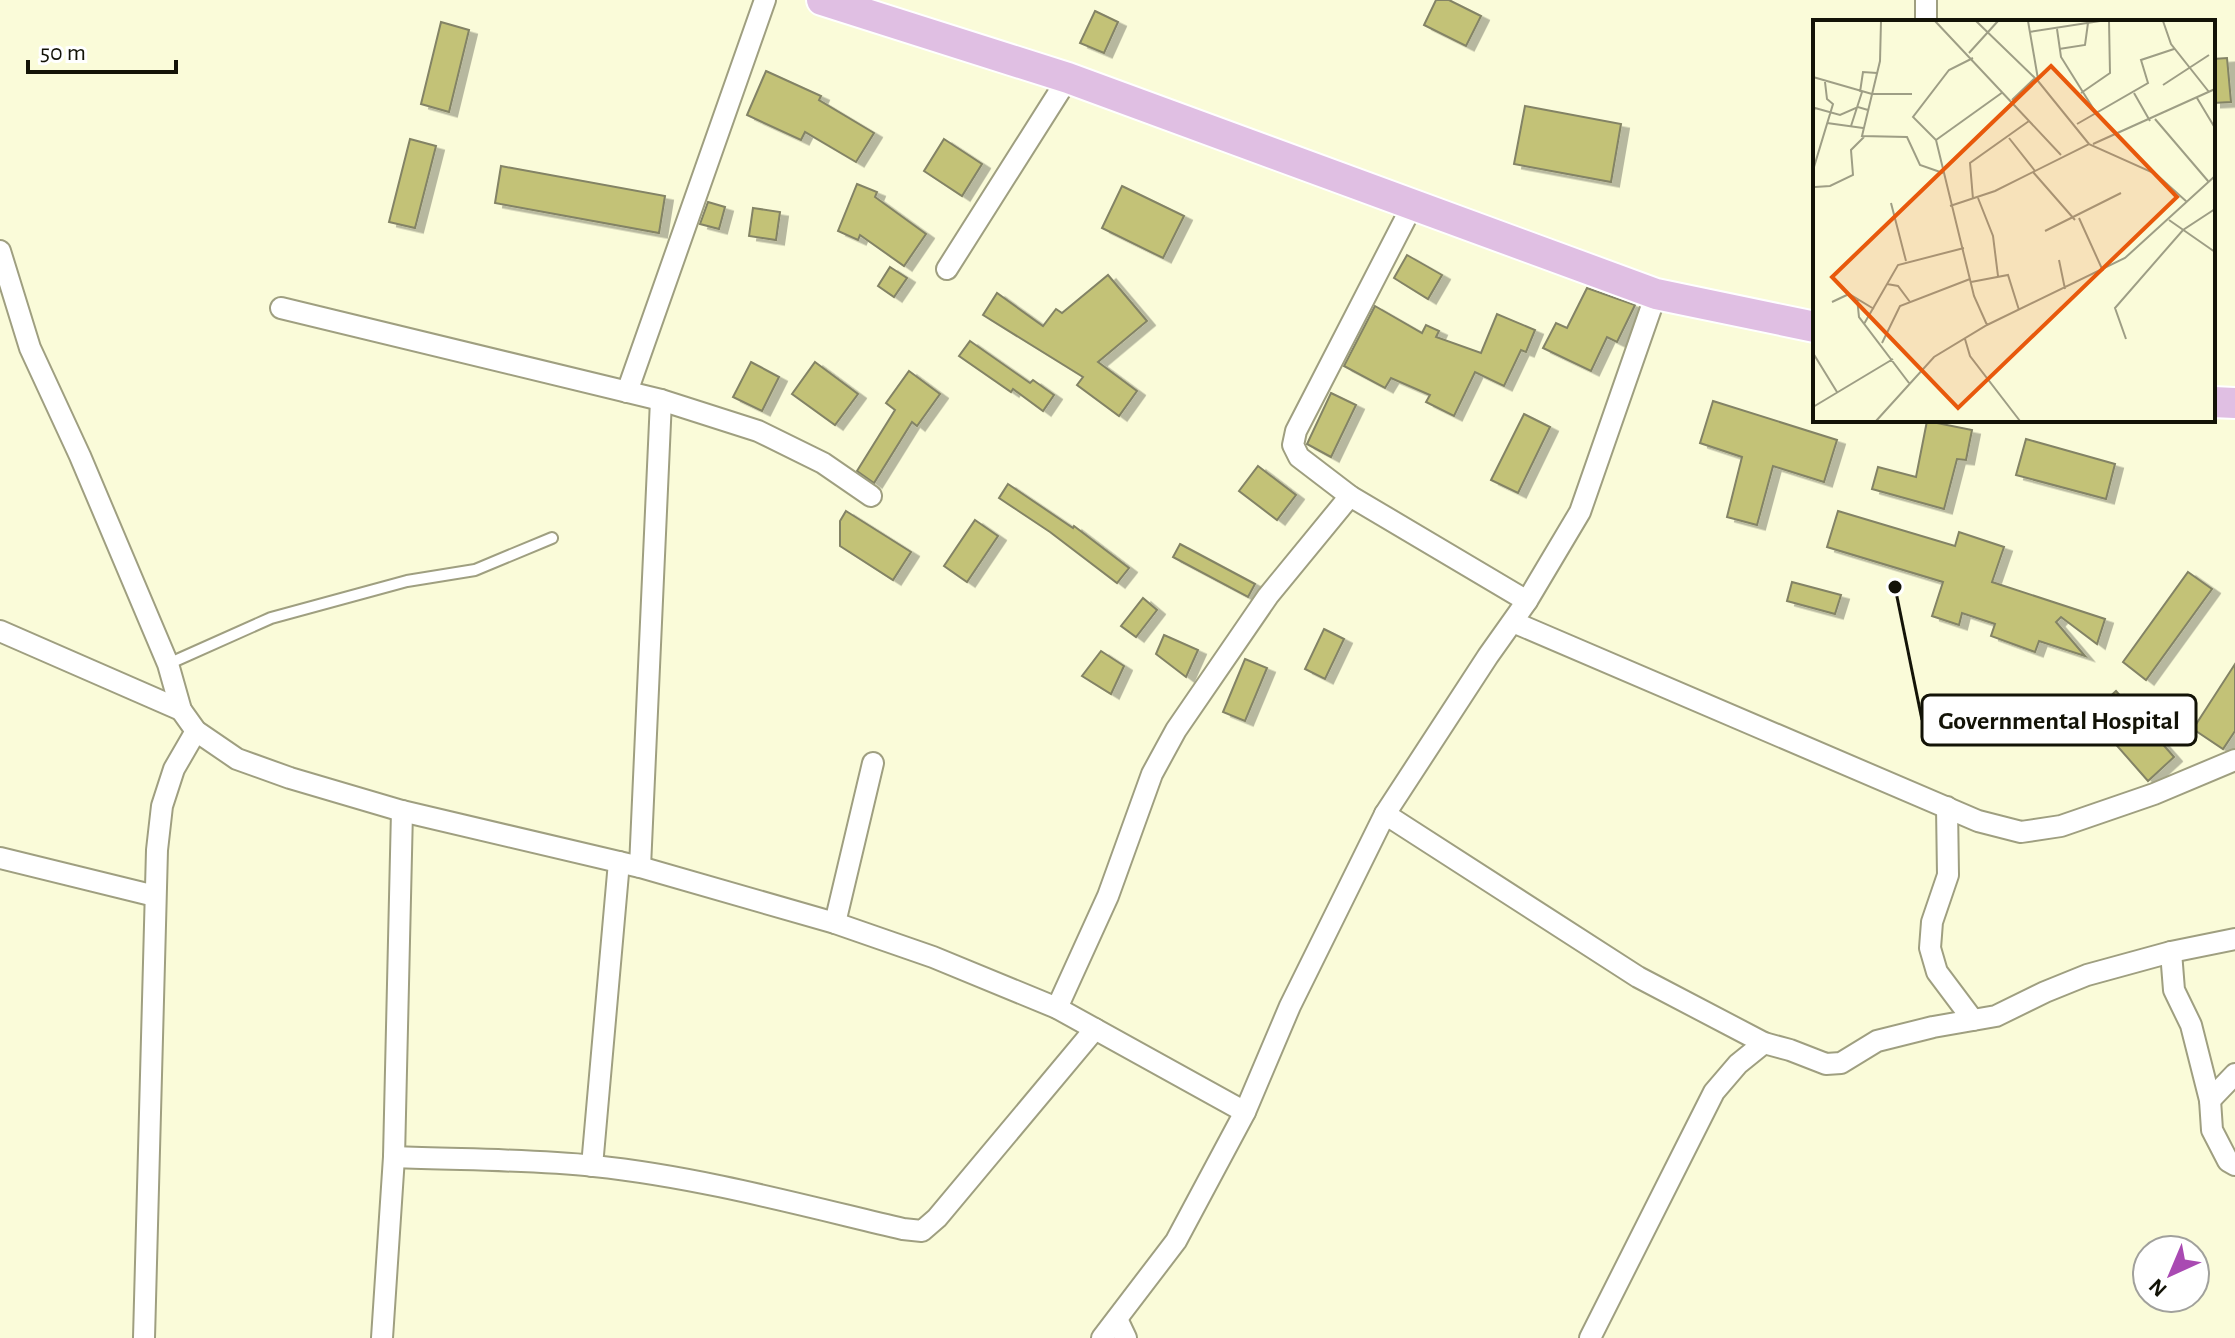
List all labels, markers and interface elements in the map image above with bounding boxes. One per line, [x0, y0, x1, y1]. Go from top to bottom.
inset map [1813, 20, 2215, 422]
scale bar [28, 24, 176, 74]
text: 50 m [40, 41, 86, 65]
callout: Governmental Hospital [1922, 695, 2196, 745]
text: Governmental Hospital [1938, 708, 2180, 734]
north arrow [2131, 1234, 2211, 1314]
text: N [2145, 1274, 2171, 1301]

